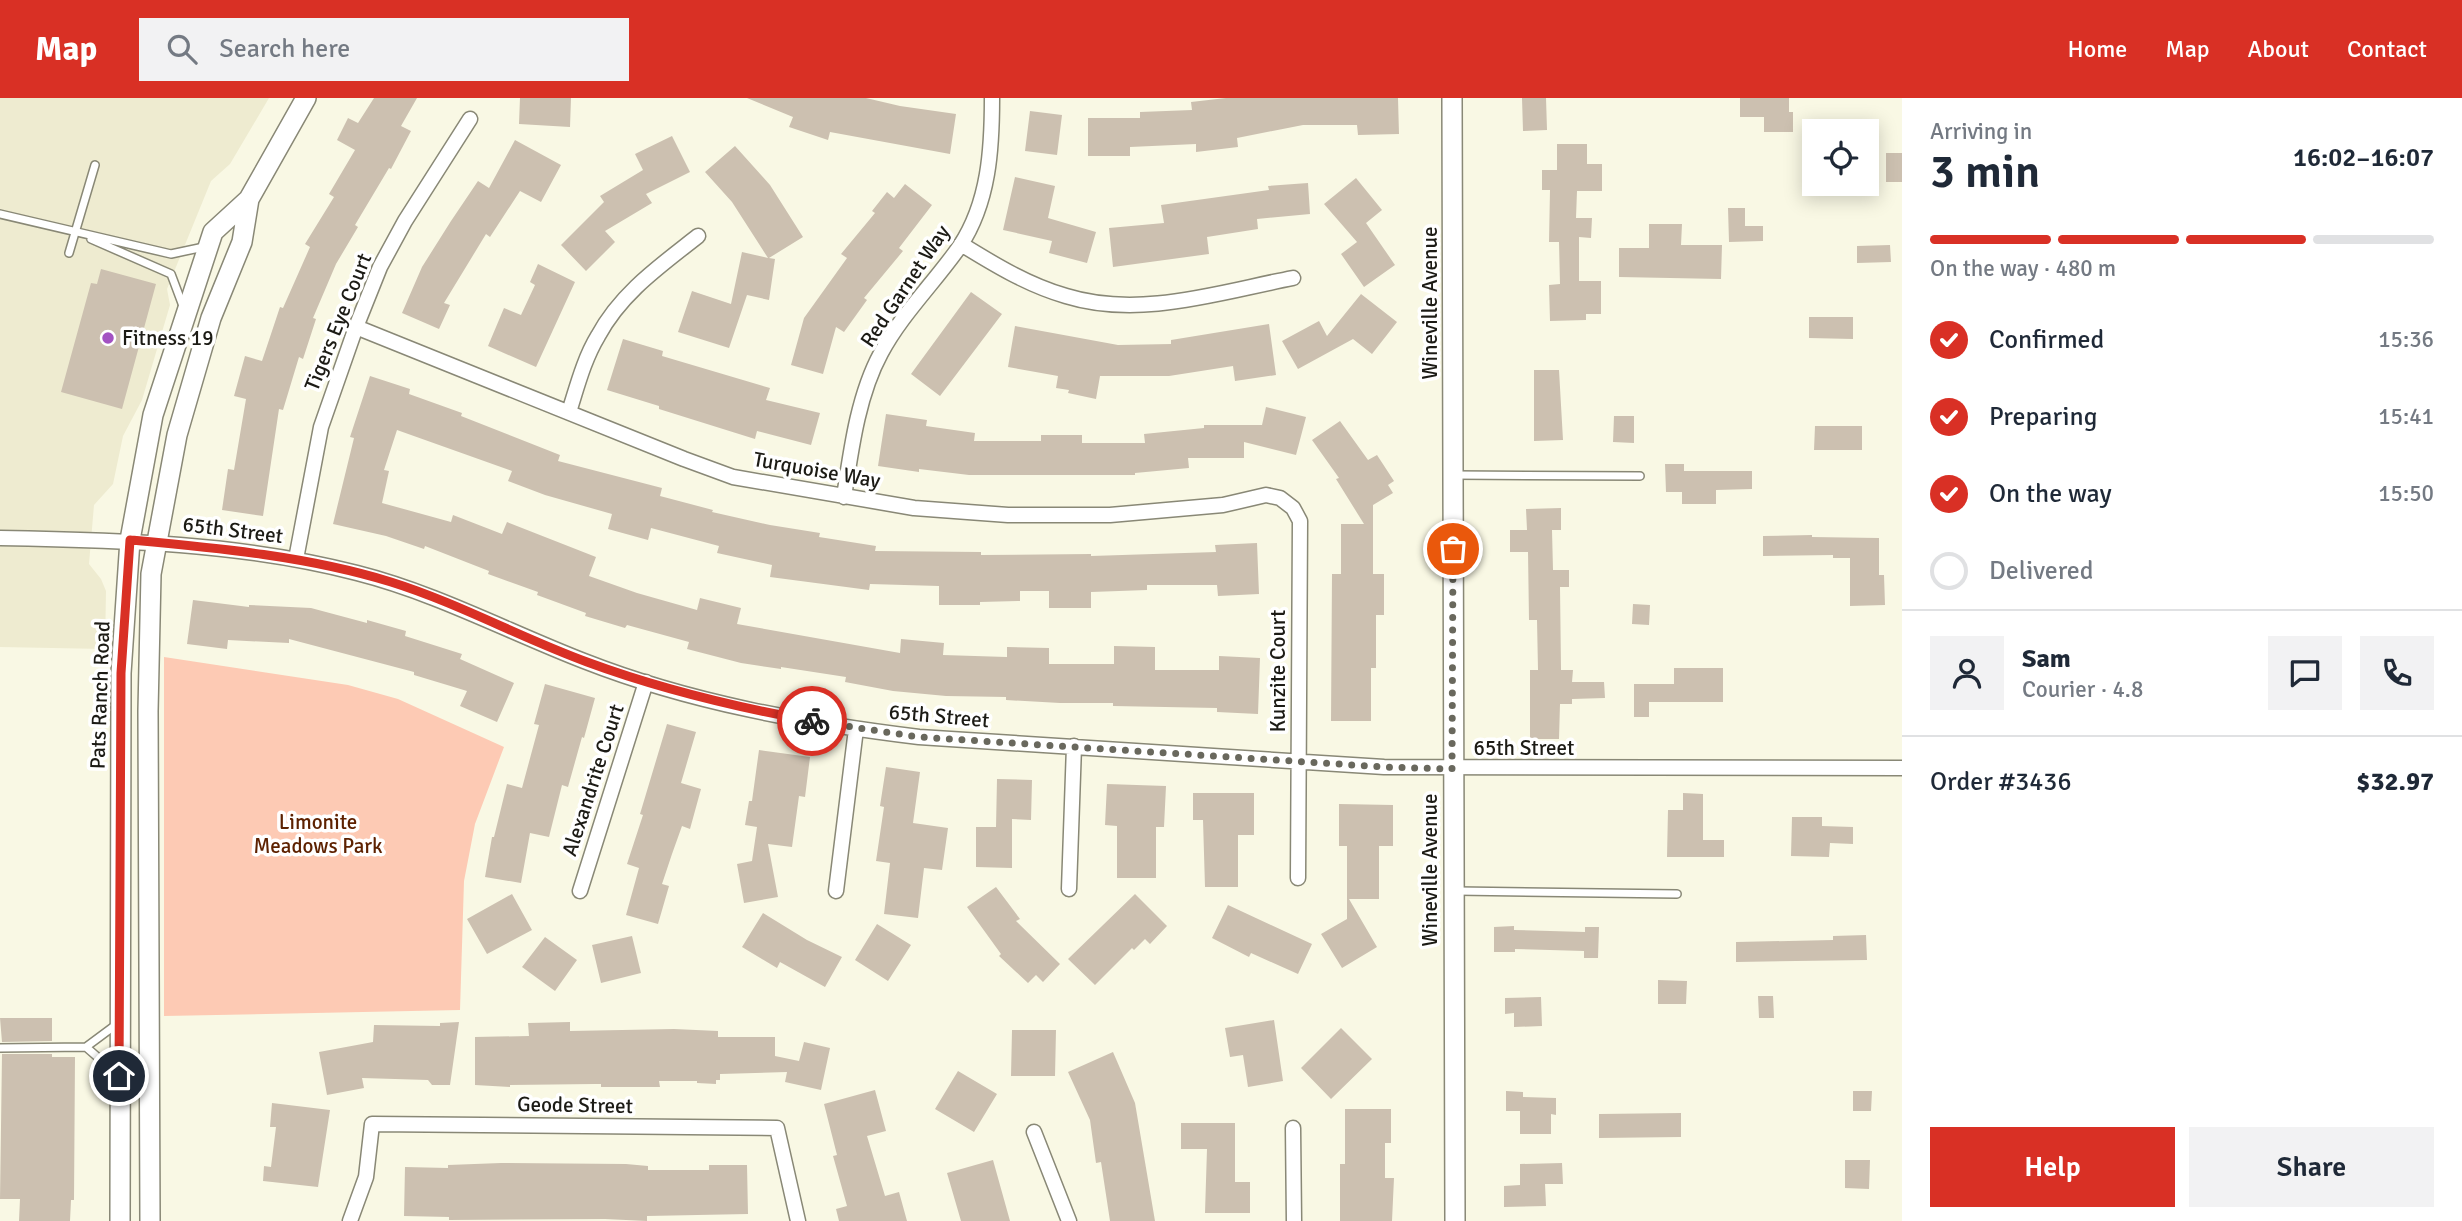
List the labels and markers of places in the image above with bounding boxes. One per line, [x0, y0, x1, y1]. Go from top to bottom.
place label: Fitness 19 [122, 325, 214, 351]
marker: Fitness 19 [100, 330, 116, 346]
pin [1423, 519, 1483, 579]
pin [89, 1046, 149, 1106]

